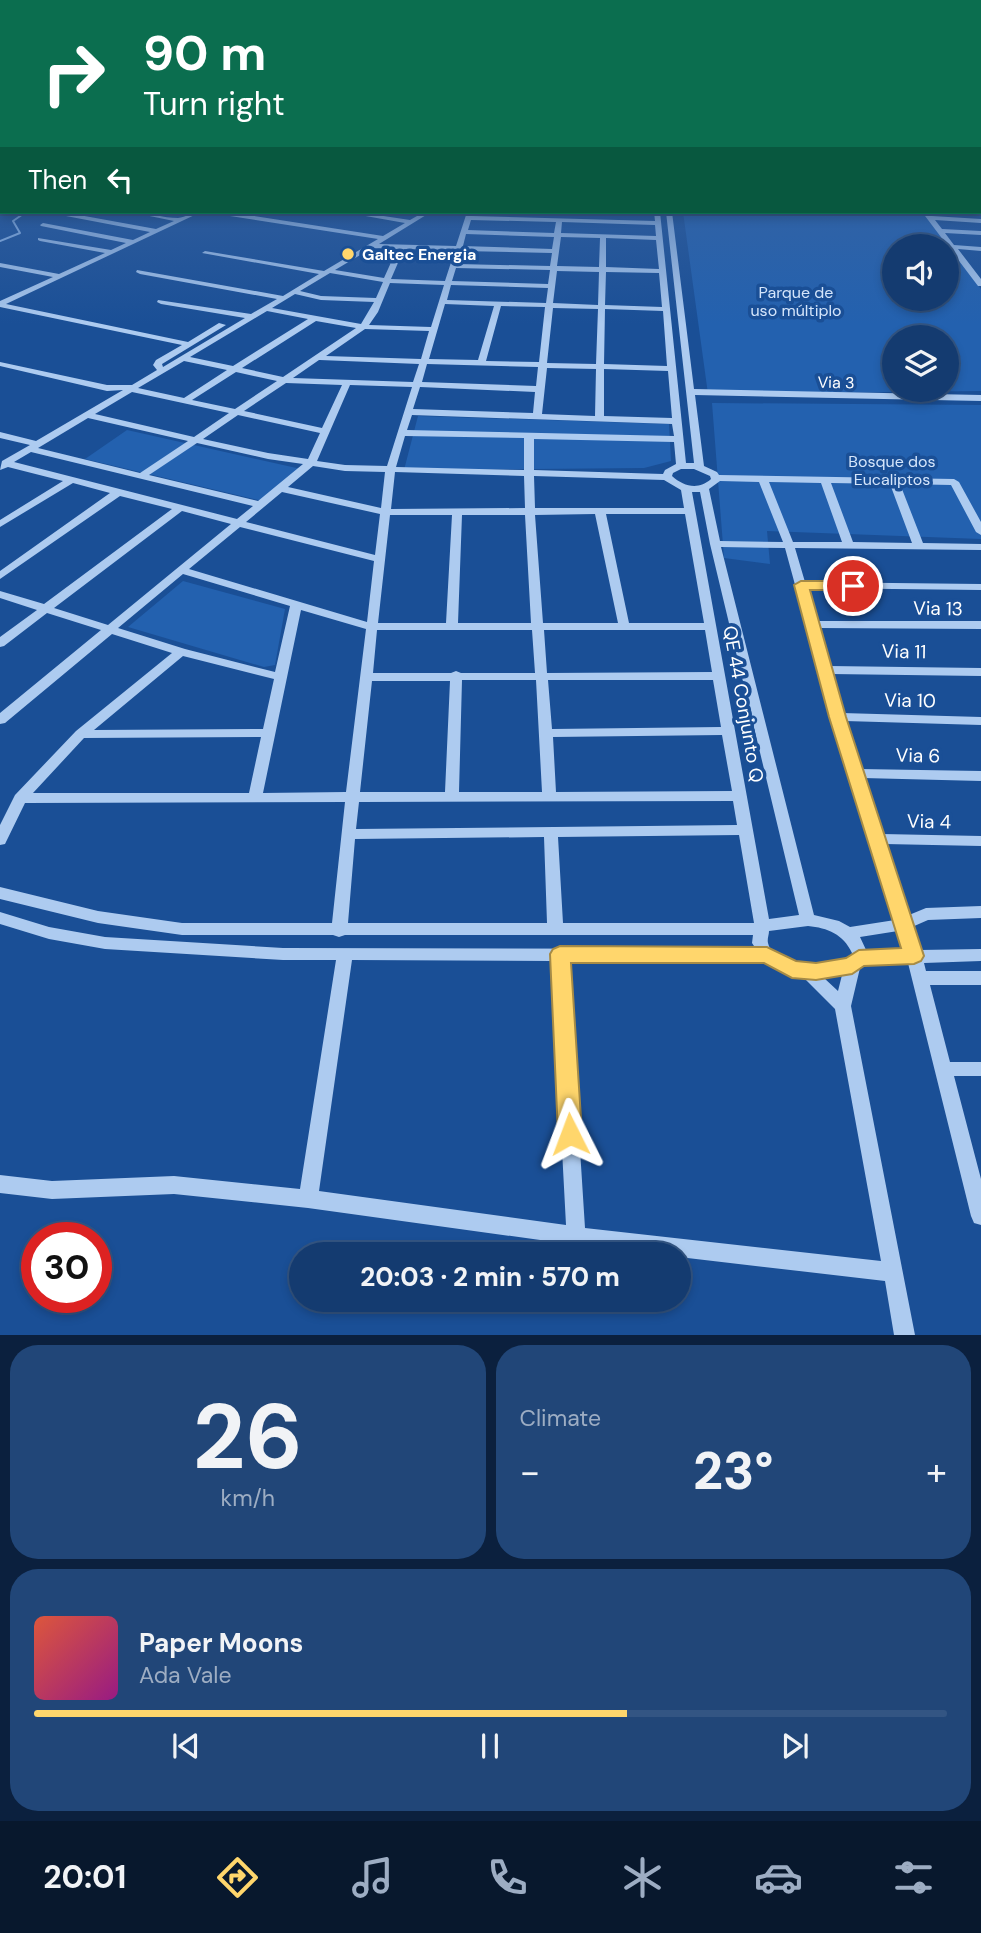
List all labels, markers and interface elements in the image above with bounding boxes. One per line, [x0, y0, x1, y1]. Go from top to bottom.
text: 90 m [143, 21, 266, 85]
icon: right [28, 28, 119, 119]
text: Turn right [143, 83, 285, 125]
icon: left [101, 161, 139, 199]
text: Then [28, 163, 87, 197]
map controls [882, 234, 959, 402]
button: sound [882, 234, 959, 311]
place label: Galtec Energia [362, 244, 476, 265]
marker: Galtec Energia [340, 246, 356, 262]
park label: Parque de uso múltiplo [750, 282, 842, 321]
button: layers [882, 325, 959, 402]
street label: Via 3 [817, 372, 855, 393]
park label: Bosque dos Eucaliptos [848, 451, 936, 490]
pin [823, 556, 883, 616]
icon: arrive [834, 567, 872, 605]
street label: Via 13 [913, 596, 963, 621]
street label: QE 44 Conjunto Q [717, 624, 770, 785]
street label: Via 11 [882, 639, 926, 664]
street label: Via 10 [884, 688, 936, 713]
street label: Via 6 [895, 743, 941, 768]
street label: Via 4 [907, 809, 951, 834]
position arrow [533, 1097, 607, 1171]
speed limit sign: 30 [21, 1222, 112, 1313]
text: 20:03 · 2 min · 570 m [360, 1260, 620, 1294]
text: 26 [193, 1378, 303, 1496]
text: Climate [520, 1403, 601, 1433]
text: 23° [693, 1437, 773, 1505]
text: − [520, 1447, 540, 1497]
text: + [926, 1447, 947, 1497]
text: km/h [221, 1483, 275, 1513]
text: Paper Moons [139, 1626, 303, 1660]
text: Ada Vale [139, 1660, 232, 1690]
icon: previous [167, 1727, 205, 1765]
icon: pause [471, 1727, 509, 1765]
icon: next [776, 1727, 814, 1765]
icon: directions [213, 1853, 262, 1902]
icon: music [348, 1853, 397, 1902]
icon: phone [483, 1853, 532, 1902]
icon: climate [618, 1853, 667, 1902]
icon: car [754, 1853, 803, 1902]
icon: filters [889, 1853, 938, 1902]
text: 20:01 [43, 1856, 126, 1898]

